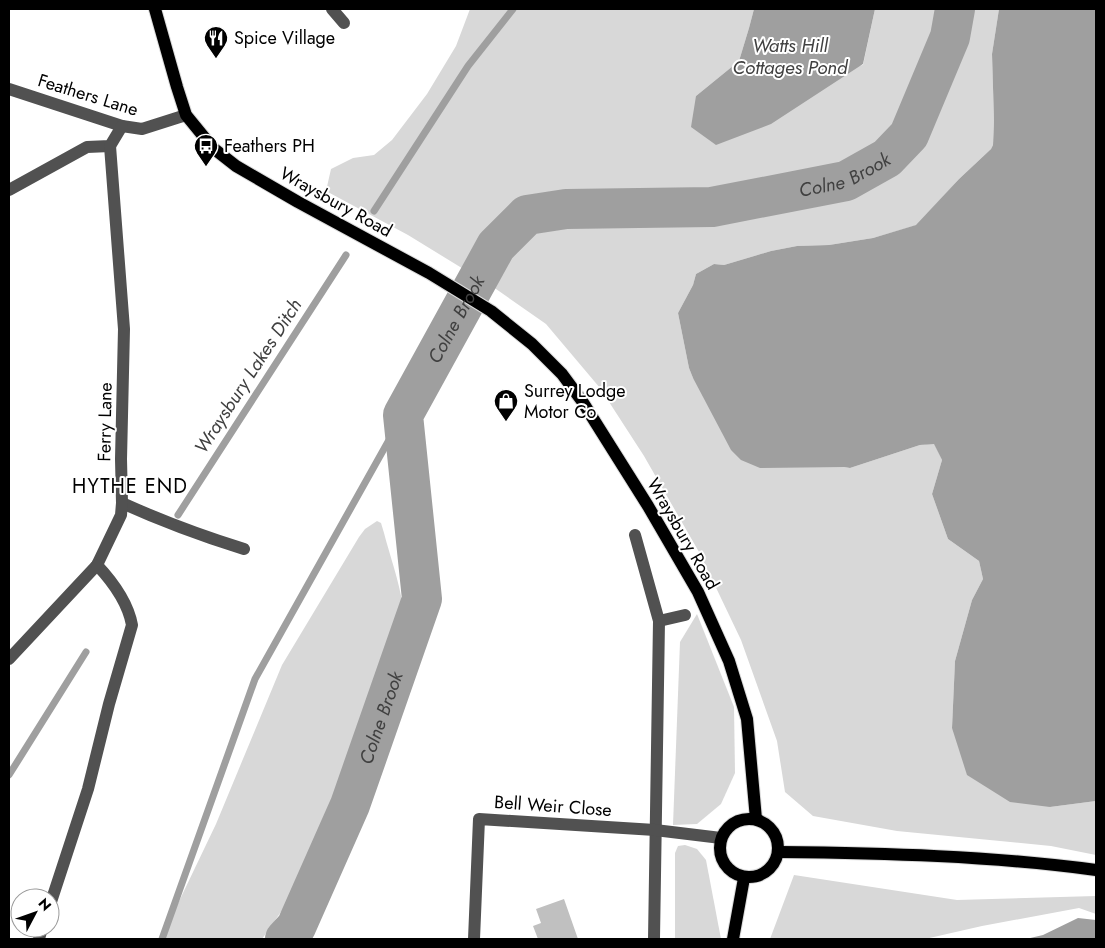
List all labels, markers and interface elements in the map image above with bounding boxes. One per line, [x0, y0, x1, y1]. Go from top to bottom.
restaurant icon: Spice Village [203, 25, 229, 59]
place label: Spice Village [234, 25, 335, 51]
water label: Watts Hill Cottages Pond [732, 32, 849, 81]
street label: Feathers Lane [35, 67, 141, 123]
bus stop icon: Feathers PH [193, 133, 219, 167]
place label: Feathers PH [224, 133, 315, 159]
water label: Colne Brook [796, 145, 896, 203]
street label: Wraysbury Road [275, 160, 397, 244]
water label: Colne Brook [421, 270, 491, 368]
water label: Wraysbury Lakes Ditch [188, 293, 308, 459]
place label: Surrey Lodge Motor Co [524, 378, 625, 425]
street label: Ferry Lane [91, 382, 119, 462]
shop icon: Surrey Lodge Motor Co [493, 388, 519, 422]
district label: HYTHE END [72, 472, 188, 501]
street label: Wraysbury Road [640, 473, 726, 595]
water label: Colne Brook [352, 667, 409, 768]
street label: Bell Weir Close [493, 789, 613, 823]
north arrow [10, 888, 60, 938]
text: N [34, 894, 56, 915]

